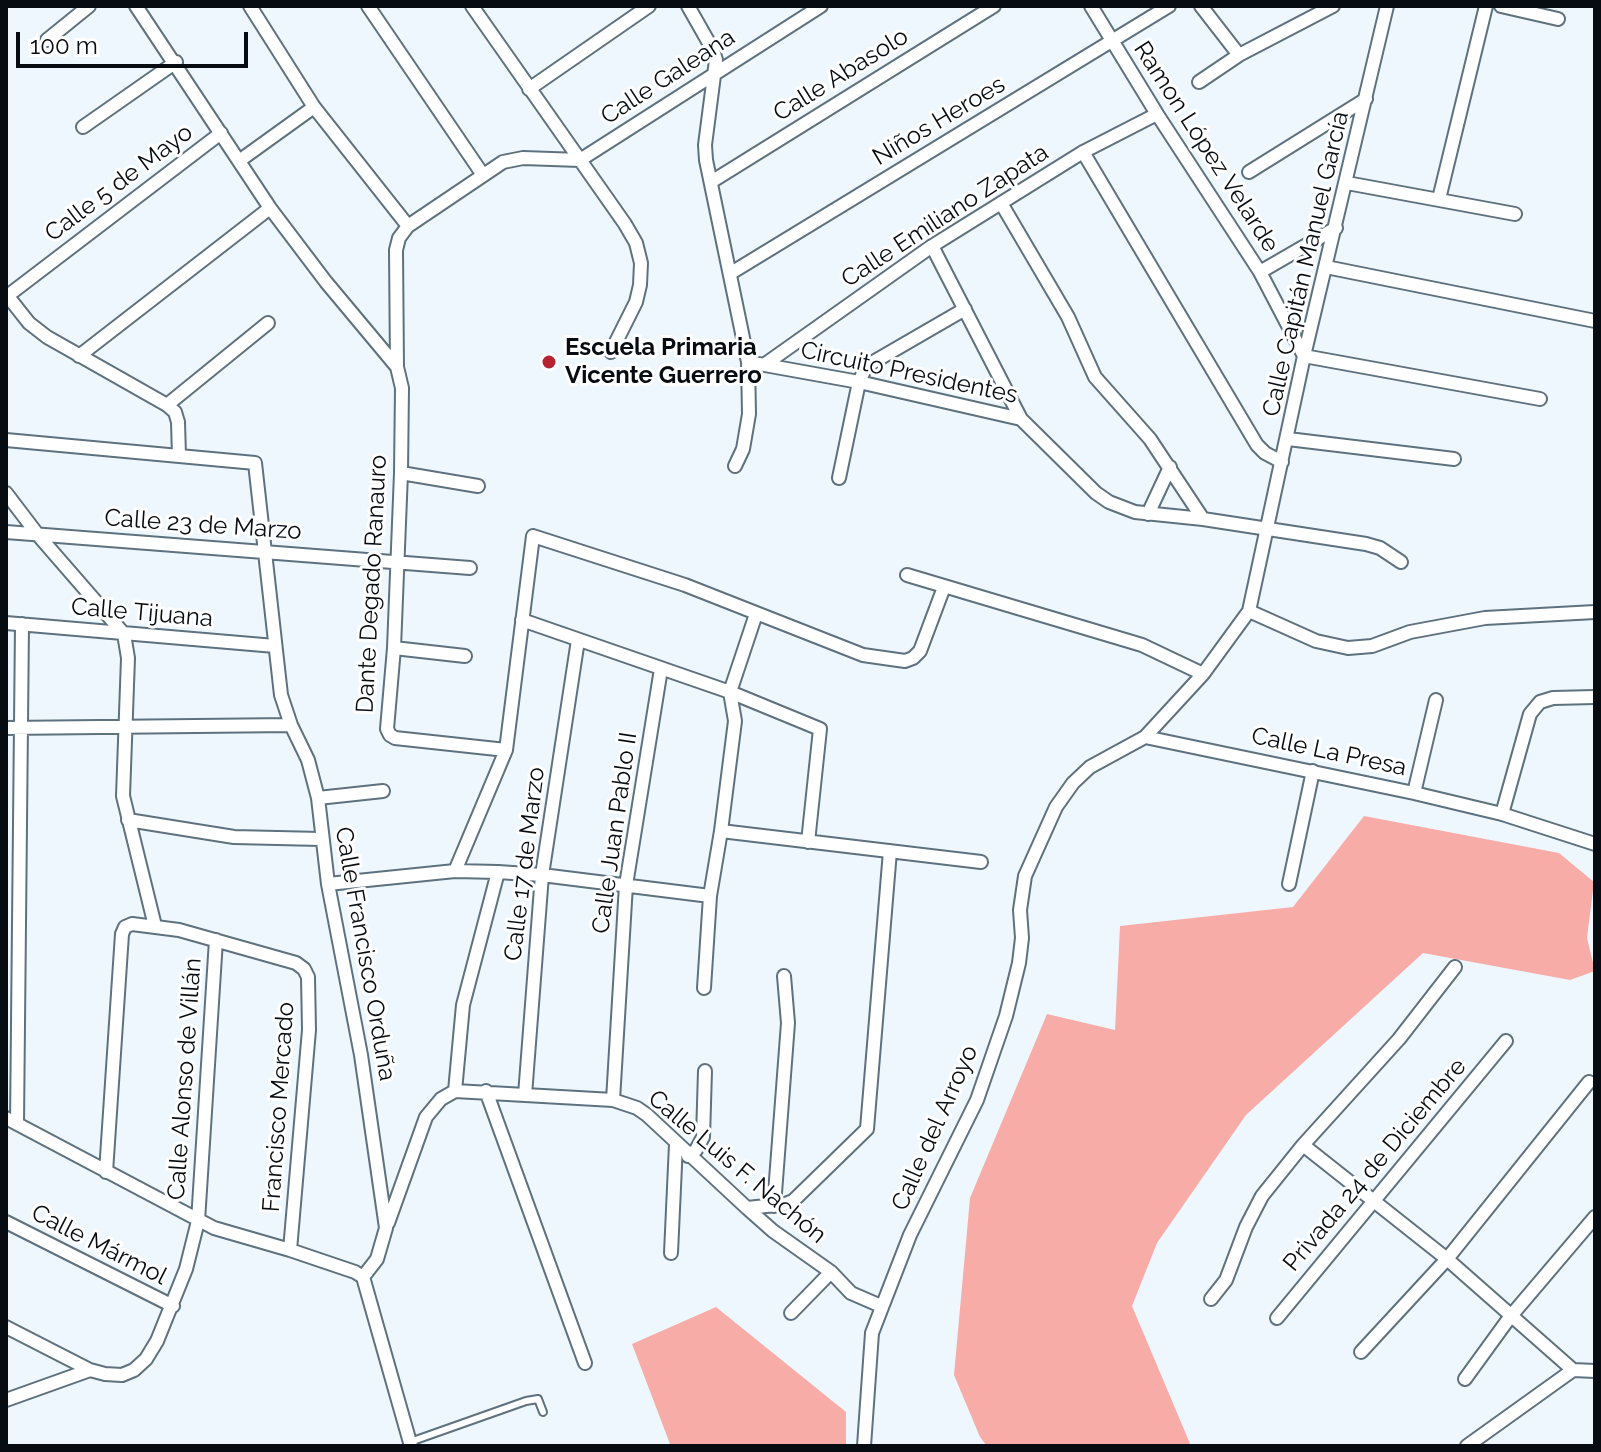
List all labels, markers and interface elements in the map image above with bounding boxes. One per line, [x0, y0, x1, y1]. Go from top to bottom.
scale bar [20, 16, 252, 66]
street label: Calle Abasolo [768, 22, 914, 128]
street label: Calle Galeana [596, 23, 740, 131]
text: 100 m [30, 31, 98, 60]
street label: Ramon López Velarde [1127, 36, 1285, 258]
street label: Niños Heroes [868, 70, 1010, 172]
street label: Calle Capitán Manuel García [1257, 109, 1355, 419]
street label: Calle 5 de Mayo [39, 118, 199, 248]
street label: Calle Emiliano Zapata [836, 138, 1054, 294]
place label: Escuela Primaria Vicente Guerrero [565, 334, 762, 390]
street label: Circuito Presidentes [798, 336, 1020, 410]
marker: Escuela Primaria Vicente Guerrero [540, 353, 558, 371]
street label: Dante Degado Ranauro [351, 454, 393, 714]
street label: Calle 23 de Marzo [103, 504, 303, 546]
street label: Calle Tijuana [70, 592, 214, 634]
street label: Calle La Presa [1249, 722, 1409, 782]
street label: Calle Juan Pablo II [587, 730, 643, 936]
street label: Calle 17 de Marzo [499, 765, 551, 963]
street label: Calle Francisco Orduña [328, 825, 402, 1083]
street label: Calle Alonso de Villán [162, 957, 208, 1201]
street label: Francisco Mercado [257, 1001, 301, 1213]
street label: Calle del Arroyo [886, 1041, 984, 1215]
street label: Privada 24 de Diciembre [1278, 1053, 1472, 1277]
street label: Calle Luis F. Nachón [642, 1084, 832, 1250]
street label: Calle Mármol [26, 1199, 172, 1291]

